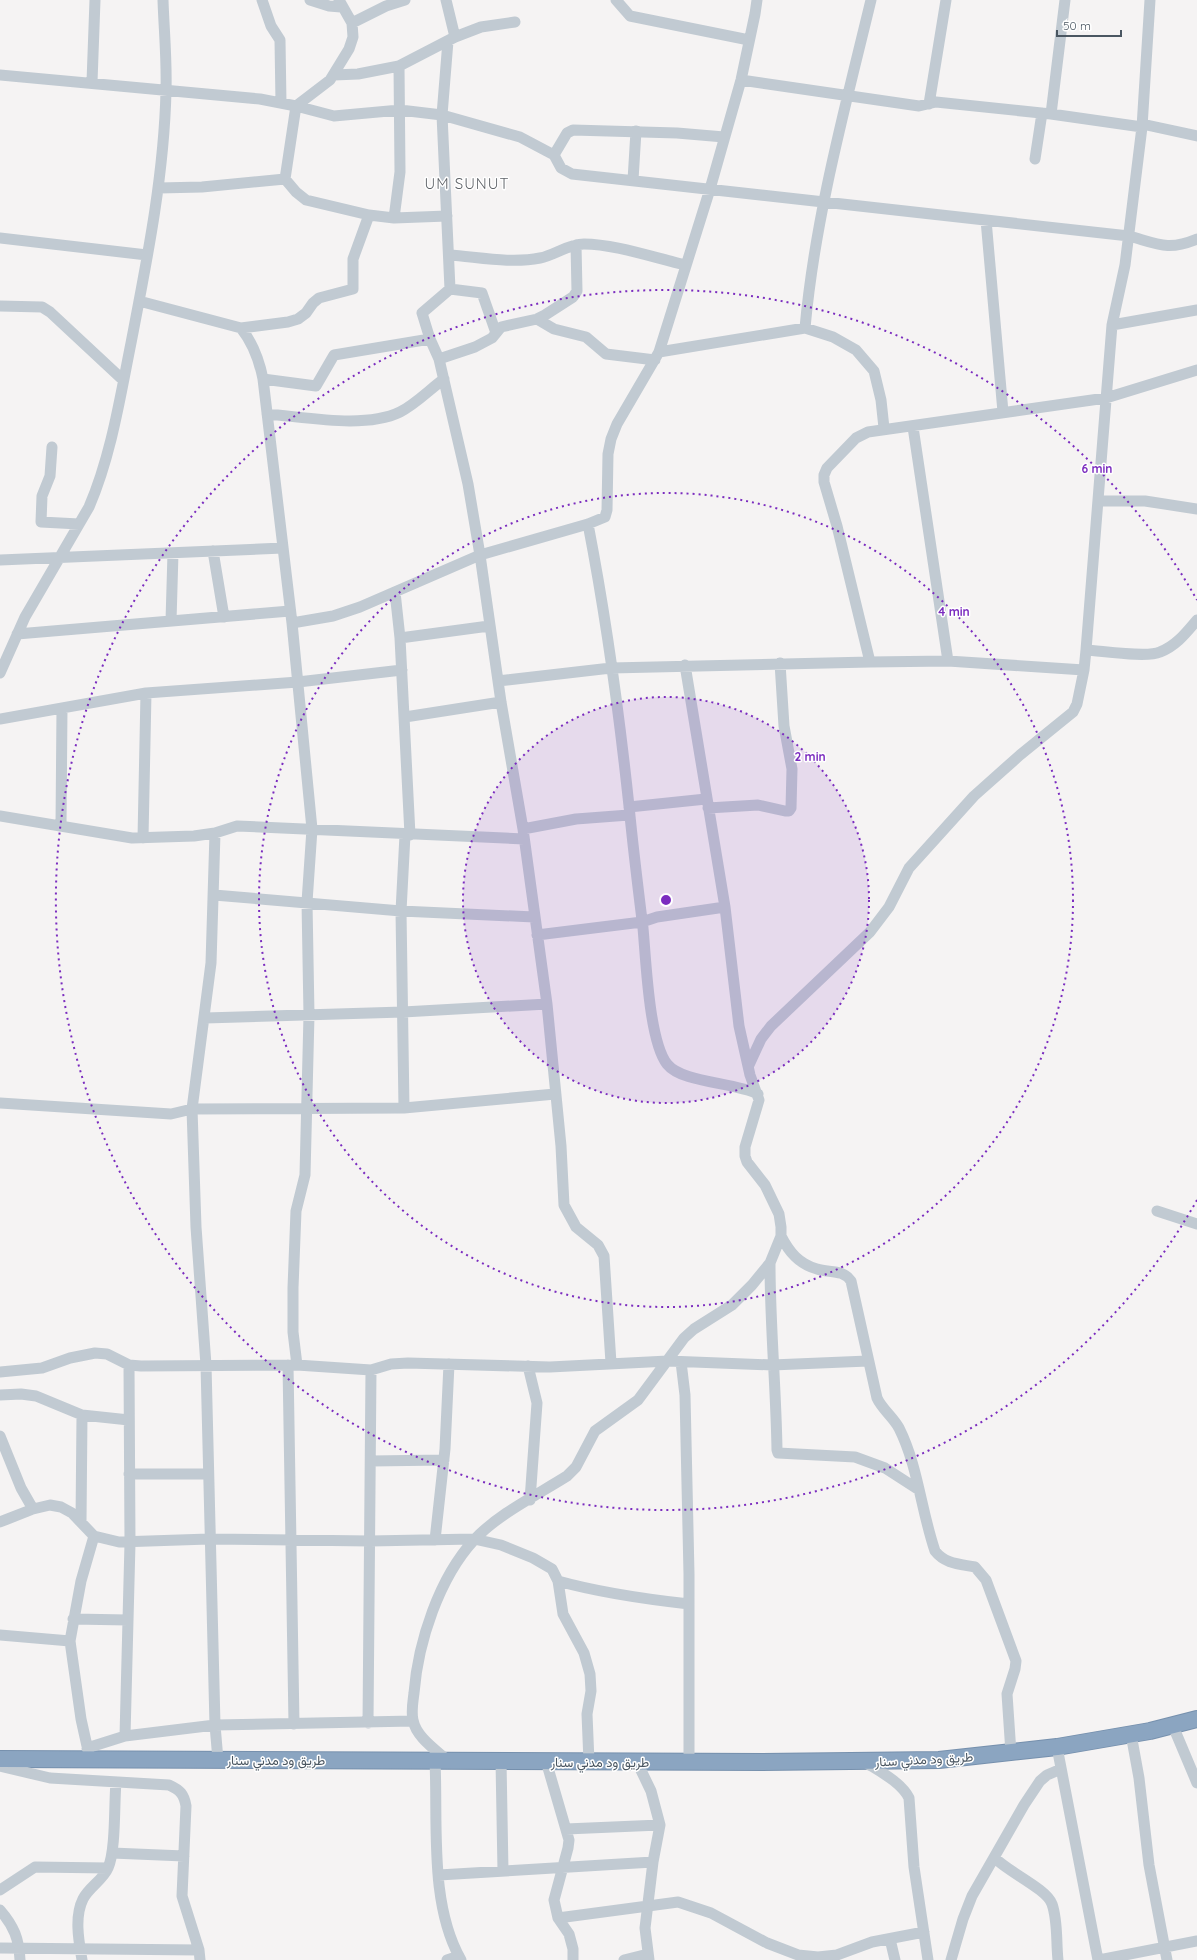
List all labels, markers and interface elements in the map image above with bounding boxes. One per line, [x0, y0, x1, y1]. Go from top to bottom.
scale bar [1057, 12, 1121, 38]
text: 50 m [1063, 18, 1091, 33]
district label: UM SUNUT [425, 174, 510, 193]
text: 6 min [1081, 461, 1113, 476]
text: 4 min [938, 604, 970, 619]
text: 2 min [794, 749, 826, 764]
centre of rings [659, 893, 673, 907]
street label: طريق ود مدني سنار [873, 1748, 974, 1773]
street label: طريق ود مدني سنار [226, 1752, 325, 1771]
street label: طريق ود مدني سنار [550, 1754, 649, 1773]

